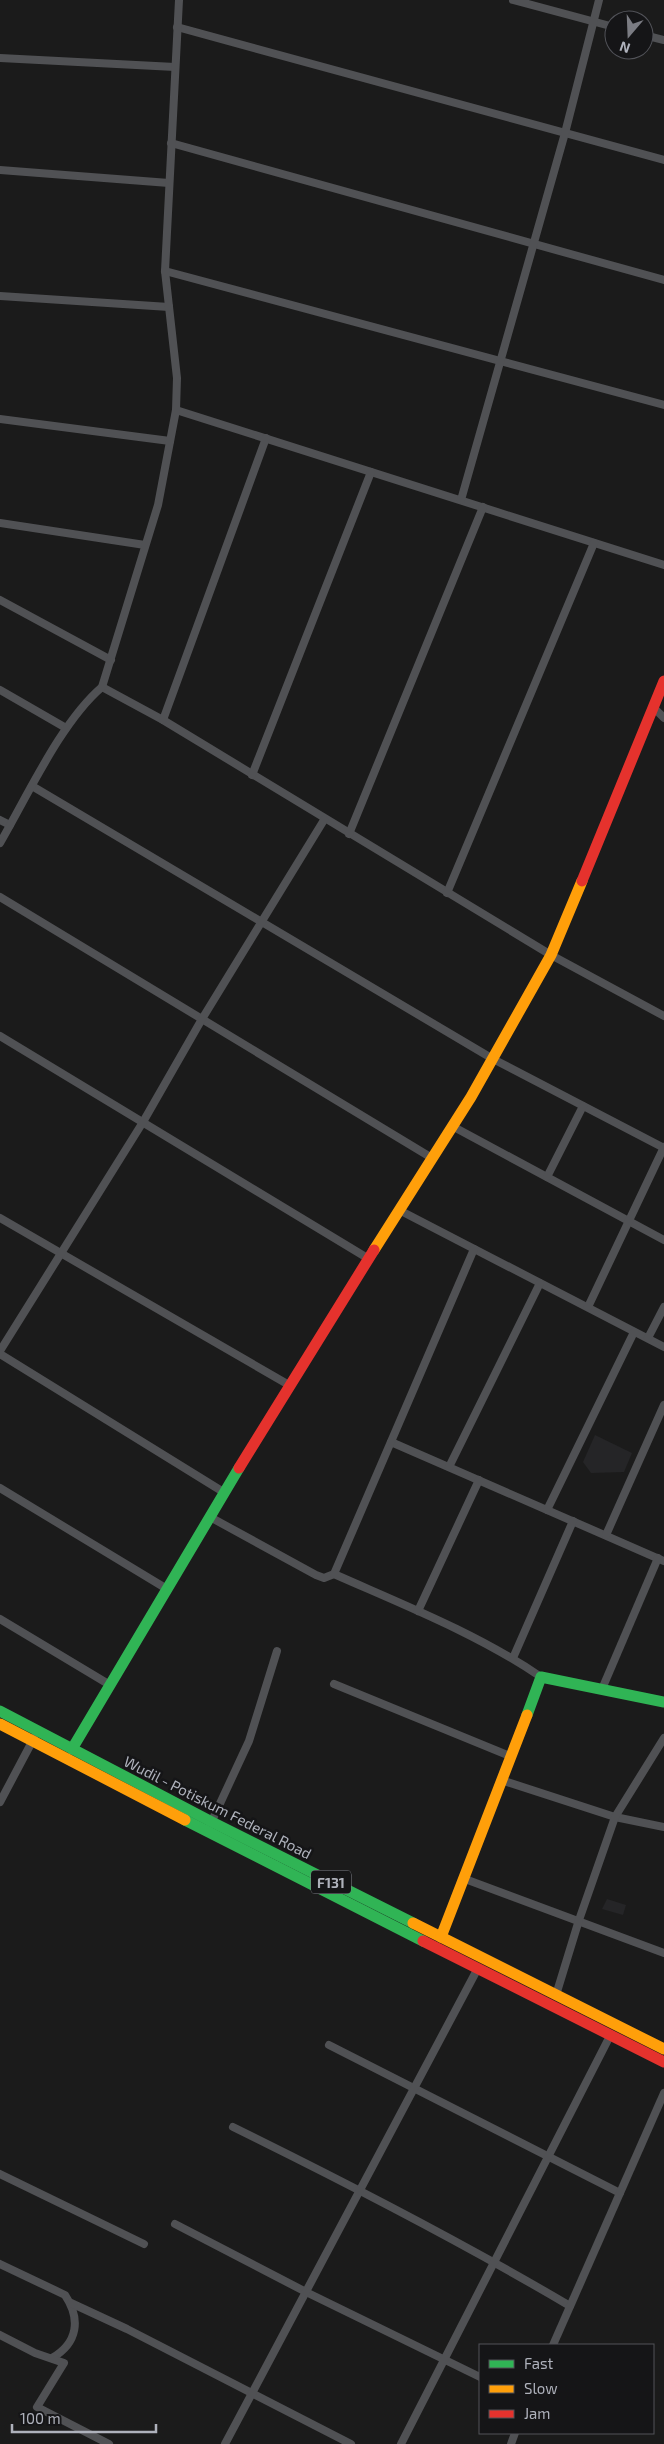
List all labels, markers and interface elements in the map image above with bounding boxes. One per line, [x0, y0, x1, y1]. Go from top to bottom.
north arrow [604, 10, 654, 60]
text: N [617, 38, 632, 57]
street label: Wudil - Potiskum Federal Road [121, 1752, 315, 1862]
road number: F131 [311, 1870, 351, 1894]
legend [479, 2344, 654, 2434]
text: Fast [524, 2354, 554, 2372]
text: Slow [524, 2379, 558, 2397]
scale bar [12, 2402, 156, 2434]
text: Jam [524, 2404, 550, 2422]
text: 100 m [20, 2409, 61, 2427]

